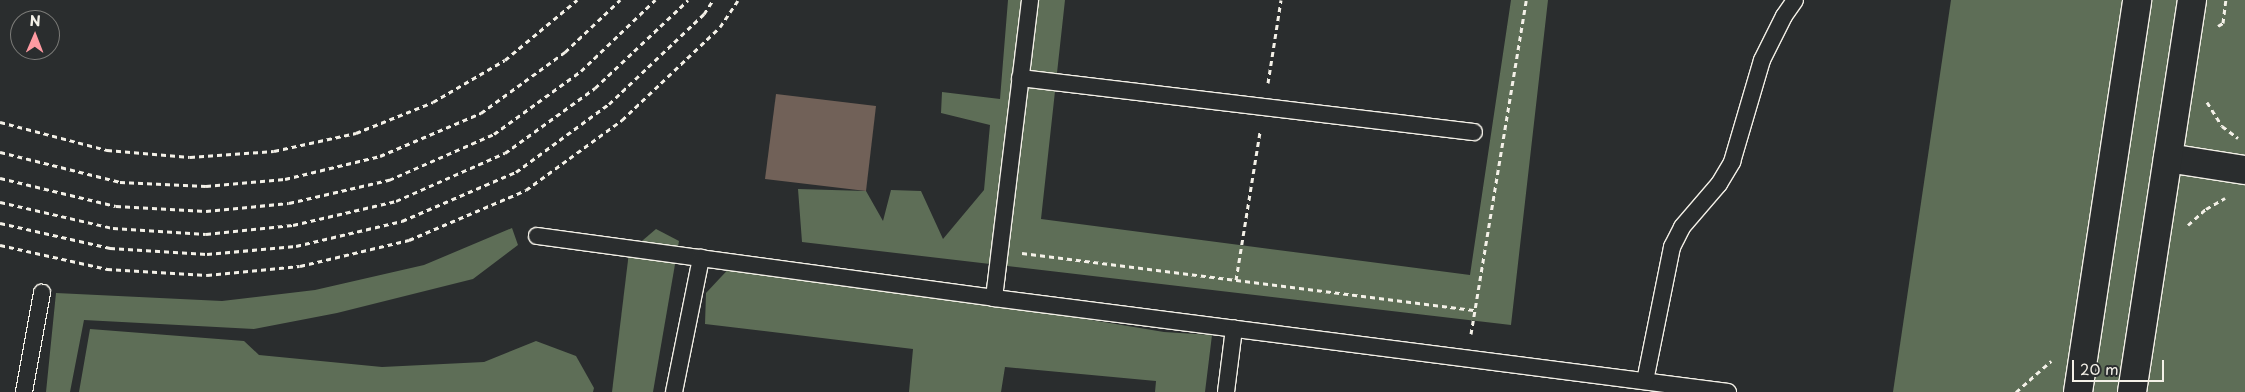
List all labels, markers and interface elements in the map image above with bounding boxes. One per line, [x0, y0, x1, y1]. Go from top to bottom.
north arrow [10, 10, 60, 60]
text: N [30, 10, 41, 31]
scale bar [2075, 350, 2168, 382]
text: 20 m [2080, 357, 2119, 380]

